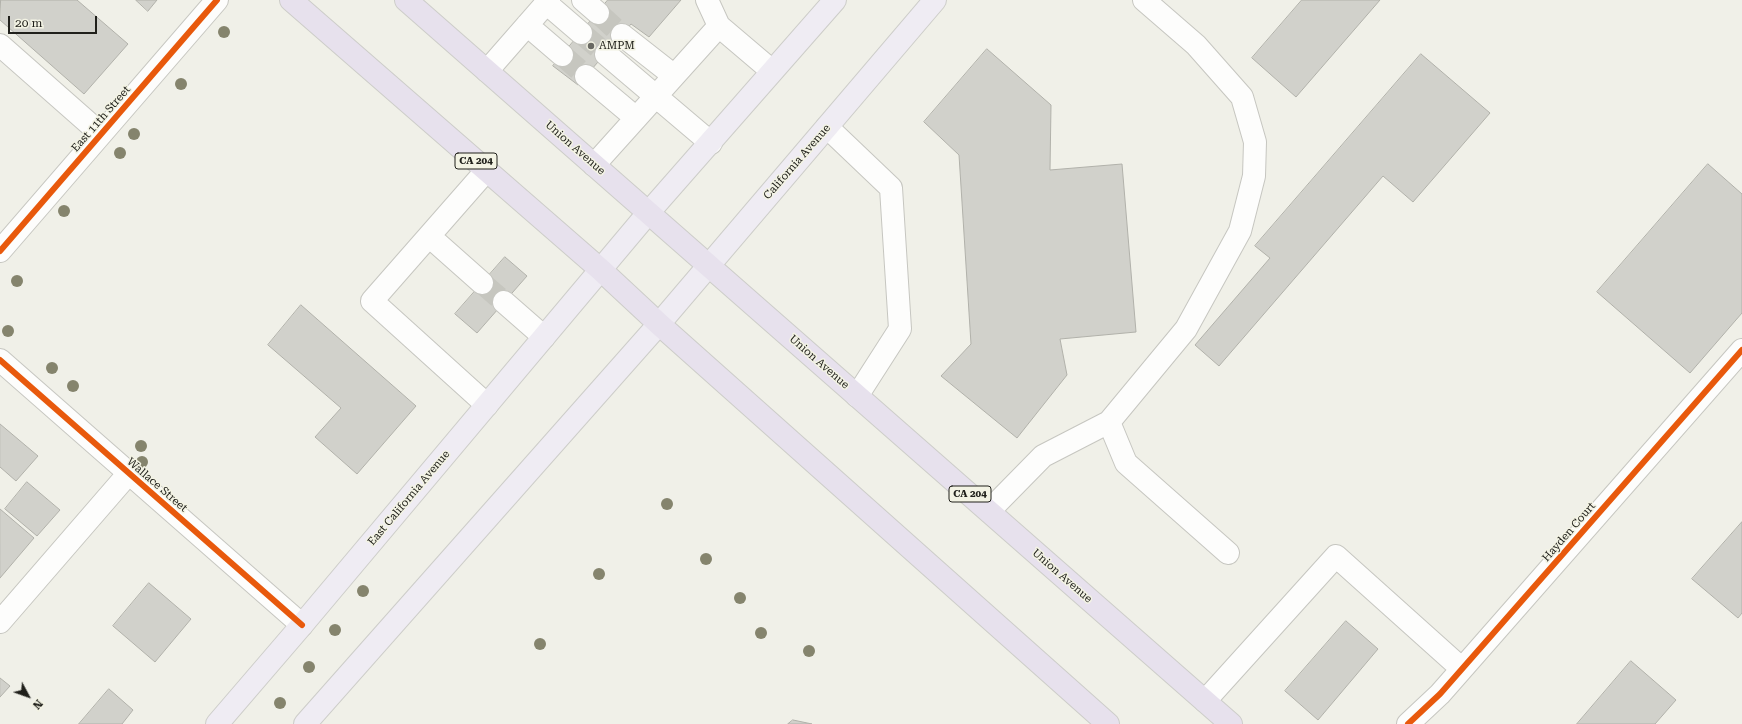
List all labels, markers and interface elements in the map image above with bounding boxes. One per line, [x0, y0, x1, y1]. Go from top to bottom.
scale bar [10, 8, 99, 34]
text: 20 m [15, 16, 42, 30]
place label: AMPM [599, 39, 635, 53]
marker: AMPM [586, 41, 596, 51]
street label: East 11th Street [69, 83, 133, 155]
street label: Union Avenue [542, 118, 608, 178]
street label: California Avenue [761, 122, 833, 202]
road number: CA 204 [455, 153, 497, 169]
street label: Union Avenue [786, 332, 852, 392]
street label: East California Avenue [365, 448, 453, 548]
street label: Wallace Street [124, 455, 190, 515]
road number: CA 204 [949, 486, 991, 502]
street label: Hayden Court [1540, 500, 1598, 564]
street label: Union Avenue [1029, 546, 1095, 606]
north arrow [8, 676, 48, 716]
text: N [30, 697, 45, 712]

